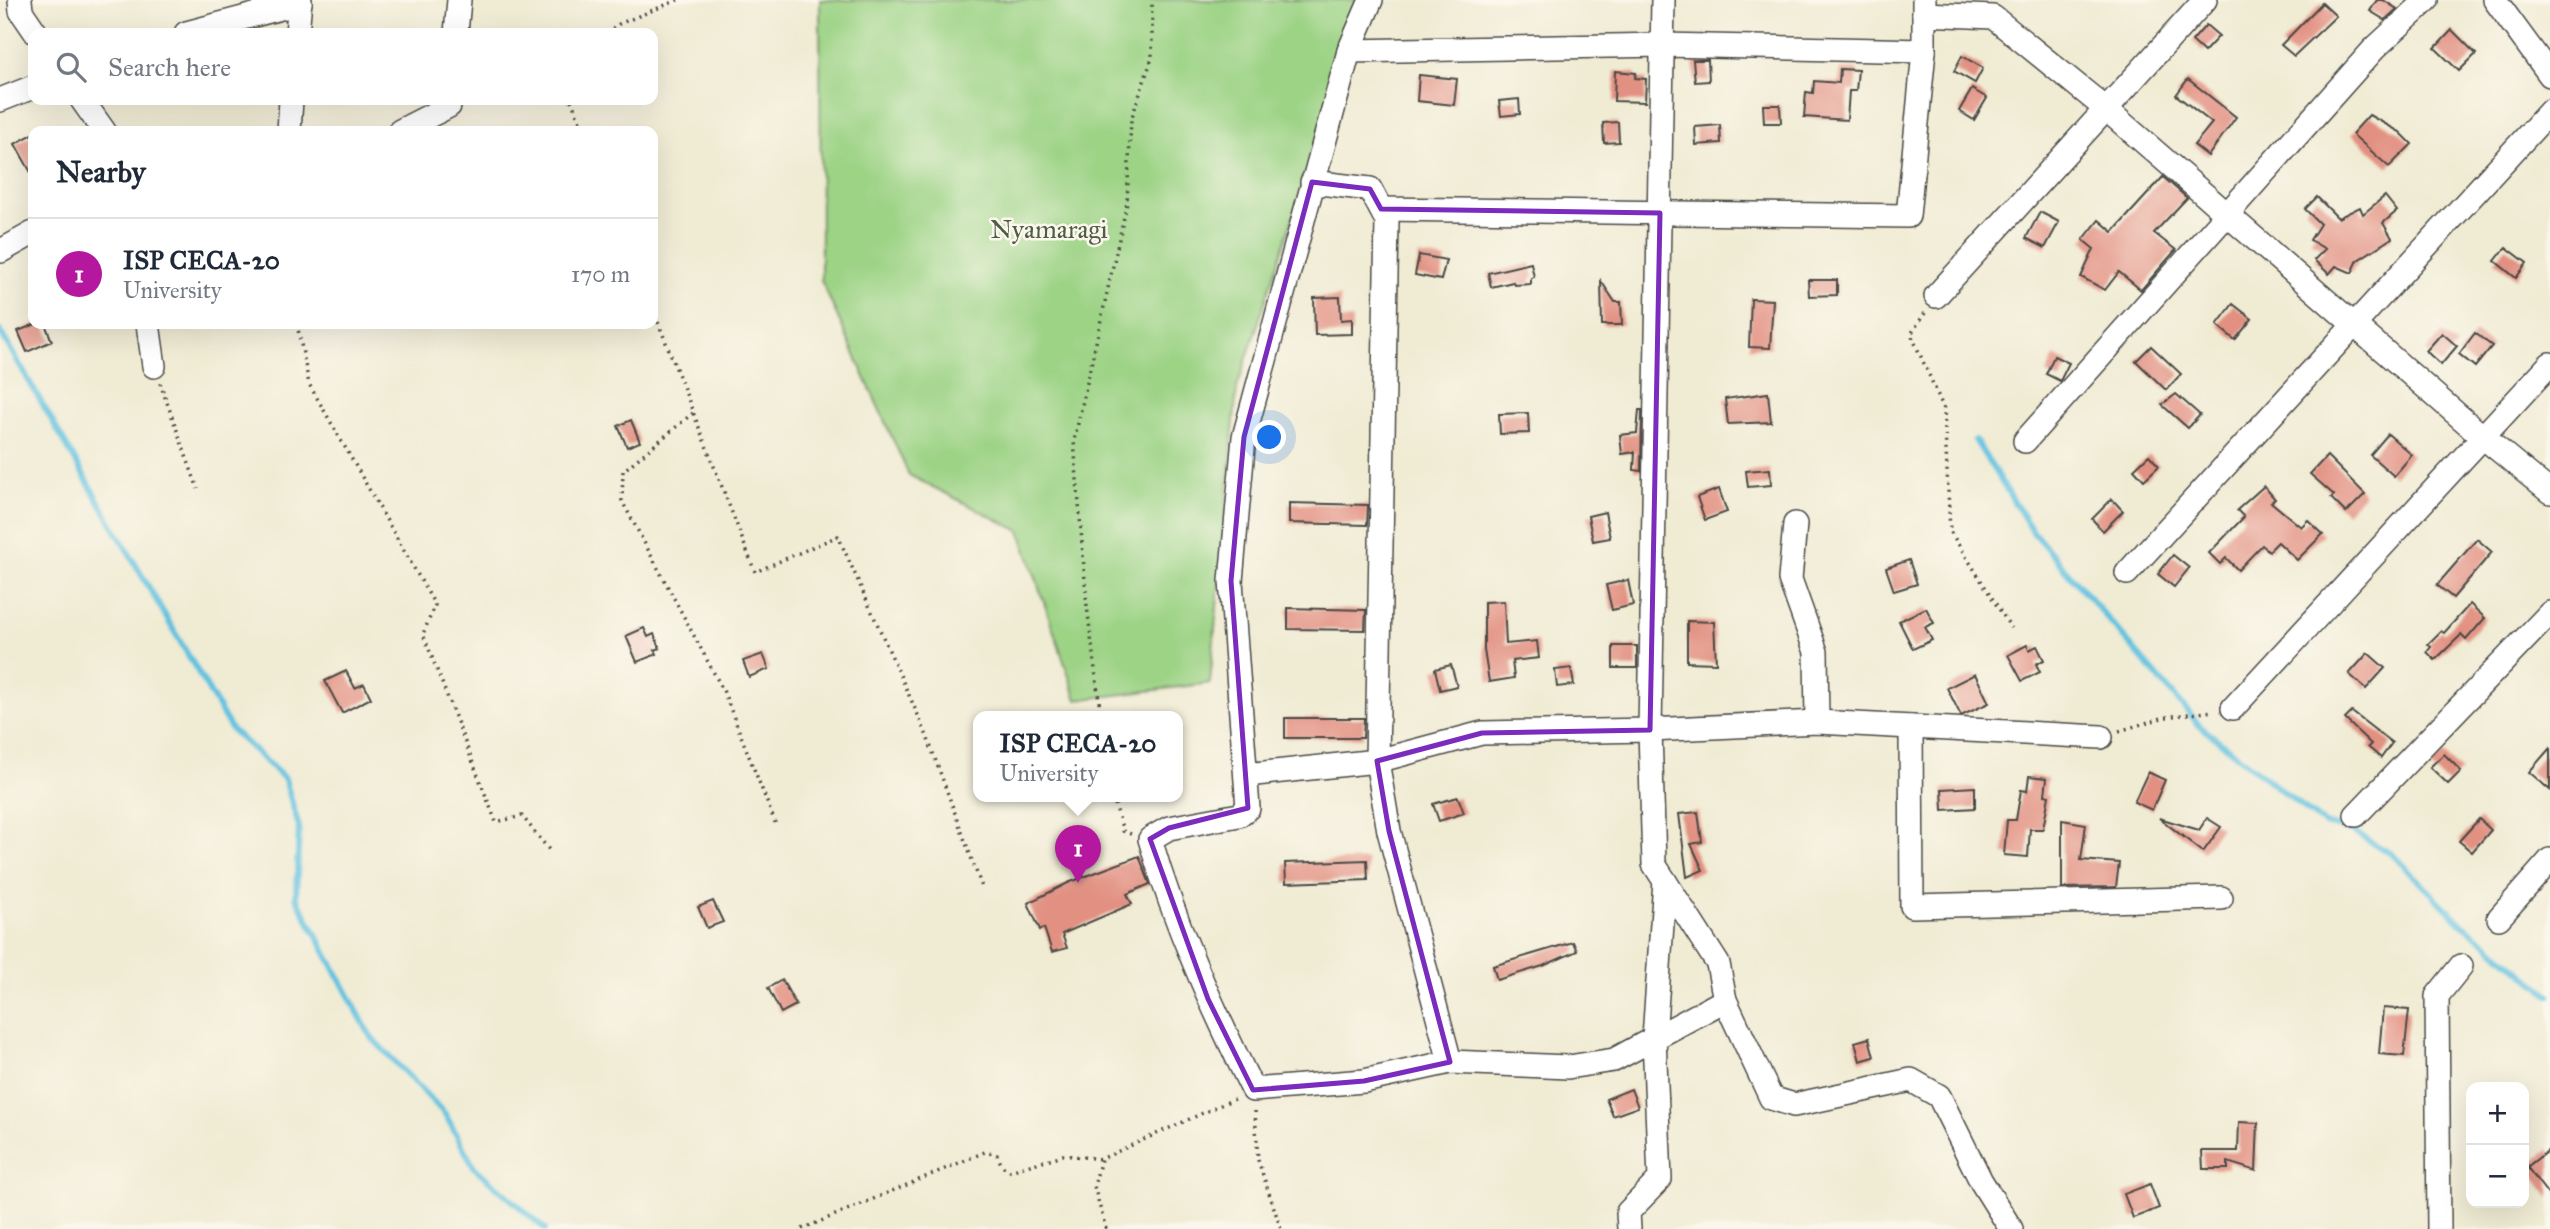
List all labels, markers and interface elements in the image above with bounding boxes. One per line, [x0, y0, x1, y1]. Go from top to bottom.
search box [28, 28, 658, 105]
icon: search [52, 48, 90, 86]
text: Search here [108, 51, 231, 83]
text: Nearby [56, 154, 146, 190]
park label: Nyamaragi [990, 213, 1108, 245]
text: ISP CECA-20 [123, 244, 280, 276]
text: 1 [74, 260, 84, 288]
text: 170 m [571, 260, 630, 288]
text: University [123, 276, 222, 304]
your location [1252, 420, 1286, 454]
popup [973, 711, 1183, 802]
text: ISP CECA-20 [1000, 727, 1156, 759]
text: University [1000, 759, 1098, 787]
pin: 1 [1055, 825, 1101, 883]
map controls [2466, 1082, 2529, 1208]
button: + [2466, 1082, 2529, 1145]
button: − [2466, 1145, 2529, 1208]

